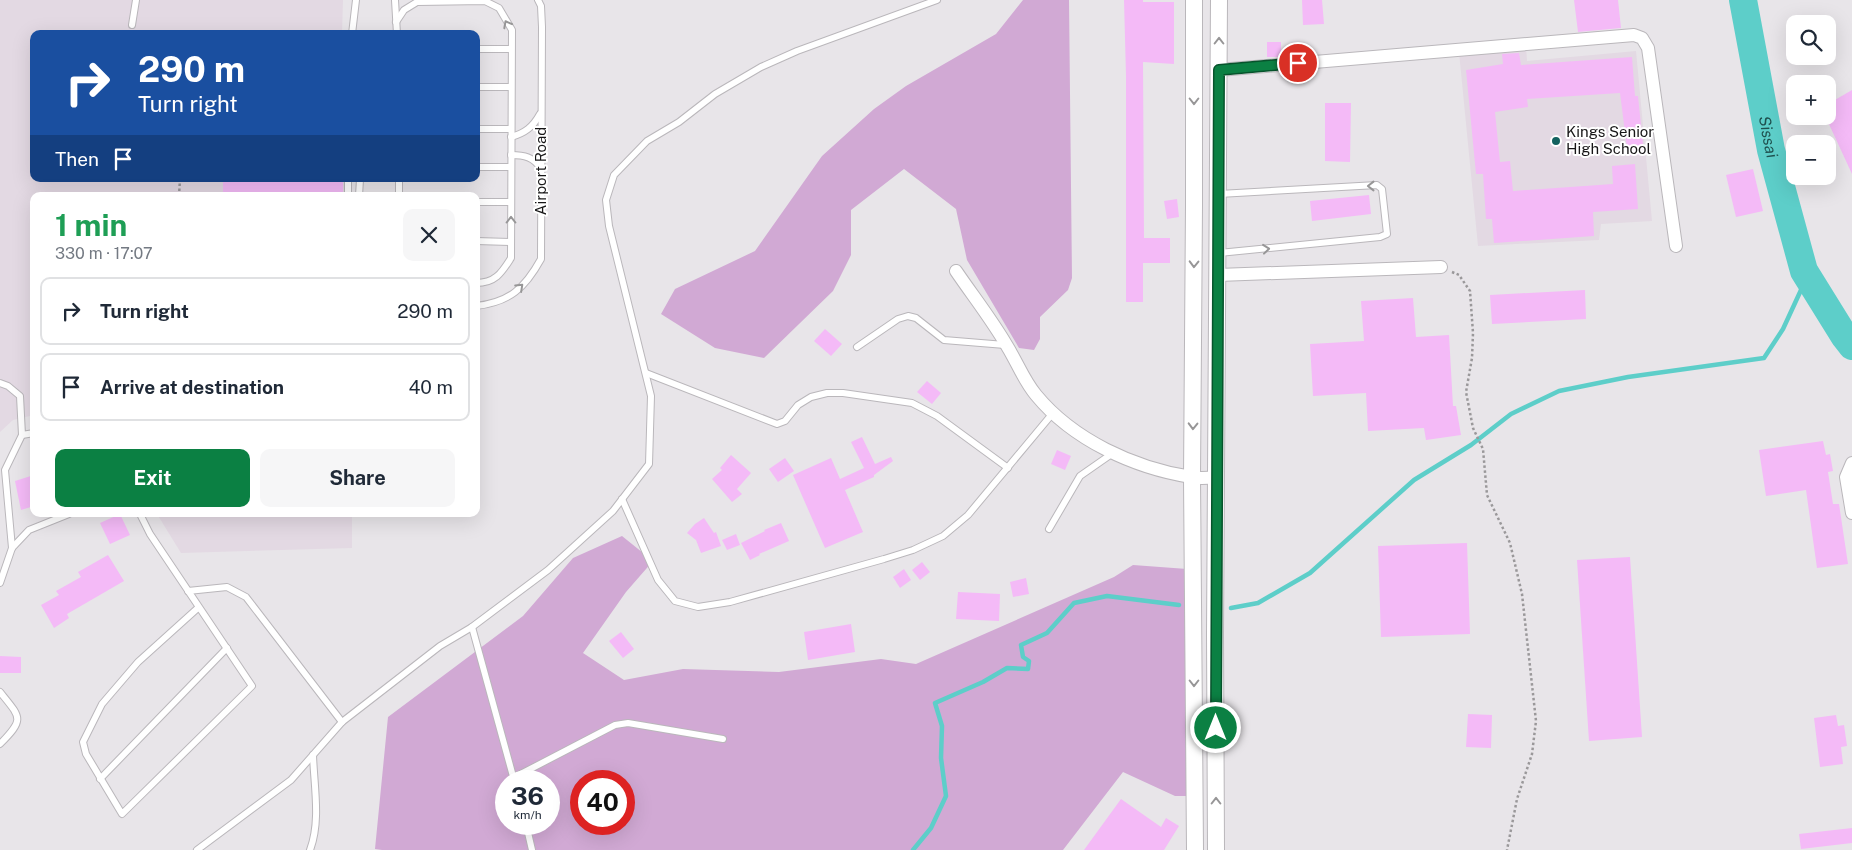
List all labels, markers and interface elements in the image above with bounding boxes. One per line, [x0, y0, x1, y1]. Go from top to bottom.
map controls [1786, 15, 1836, 185]
button: search [1786, 15, 1836, 65]
one-way arrow [504, 20, 514, 29]
one-way arrow [1214, 36, 1224, 44]
pin [1277, 42, 1319, 84]
text: 290 m [138, 49, 245, 90]
icon: arrive [1284, 49, 1312, 77]
icon: right [55, 50, 120, 115]
button: + [1786, 75, 1836, 125]
text: Turn right [138, 91, 238, 117]
one-way arrow [1189, 98, 1199, 105]
water label: Sissai [1755, 114, 1782, 160]
place label: Kings Senior High School [1566, 123, 1654, 157]
street label: Airport Road [532, 127, 549, 215]
marker: Kings Senior High School [1550, 135, 1562, 147]
button: − [1786, 135, 1836, 185]
icon: arrive [109, 145, 137, 173]
text: Then [55, 148, 99, 170]
one-way arrow [1367, 181, 1374, 191]
text: 1 min [55, 207, 127, 243]
button: close [403, 209, 455, 261]
one-way arrow [506, 216, 516, 224]
text: 330 m · 17:07 [55, 244, 153, 263]
one-way arrow [1263, 244, 1271, 255]
one-way arrow [1189, 260, 1199, 268]
one-way arrow [514, 284, 523, 293]
icon: right [57, 297, 85, 325]
text: Turn right [100, 300, 189, 322]
text: 290 m [397, 300, 453, 322]
icon: arrive [57, 373, 85, 401]
text: Arrive at destination [100, 376, 284, 398]
text: 40 m [408, 376, 453, 398]
one-way arrow [1187, 422, 1198, 430]
button: Exit [55, 449, 250, 507]
button: Share [260, 449, 455, 507]
one-way arrow [1189, 680, 1199, 687]
position arrow [1189, 701, 1241, 753]
speed limit sign: 40 [570, 770, 635, 835]
text: 36 [511, 781, 544, 811]
one-way arrow [1211, 797, 1221, 805]
text: km/h [513, 808, 542, 822]

